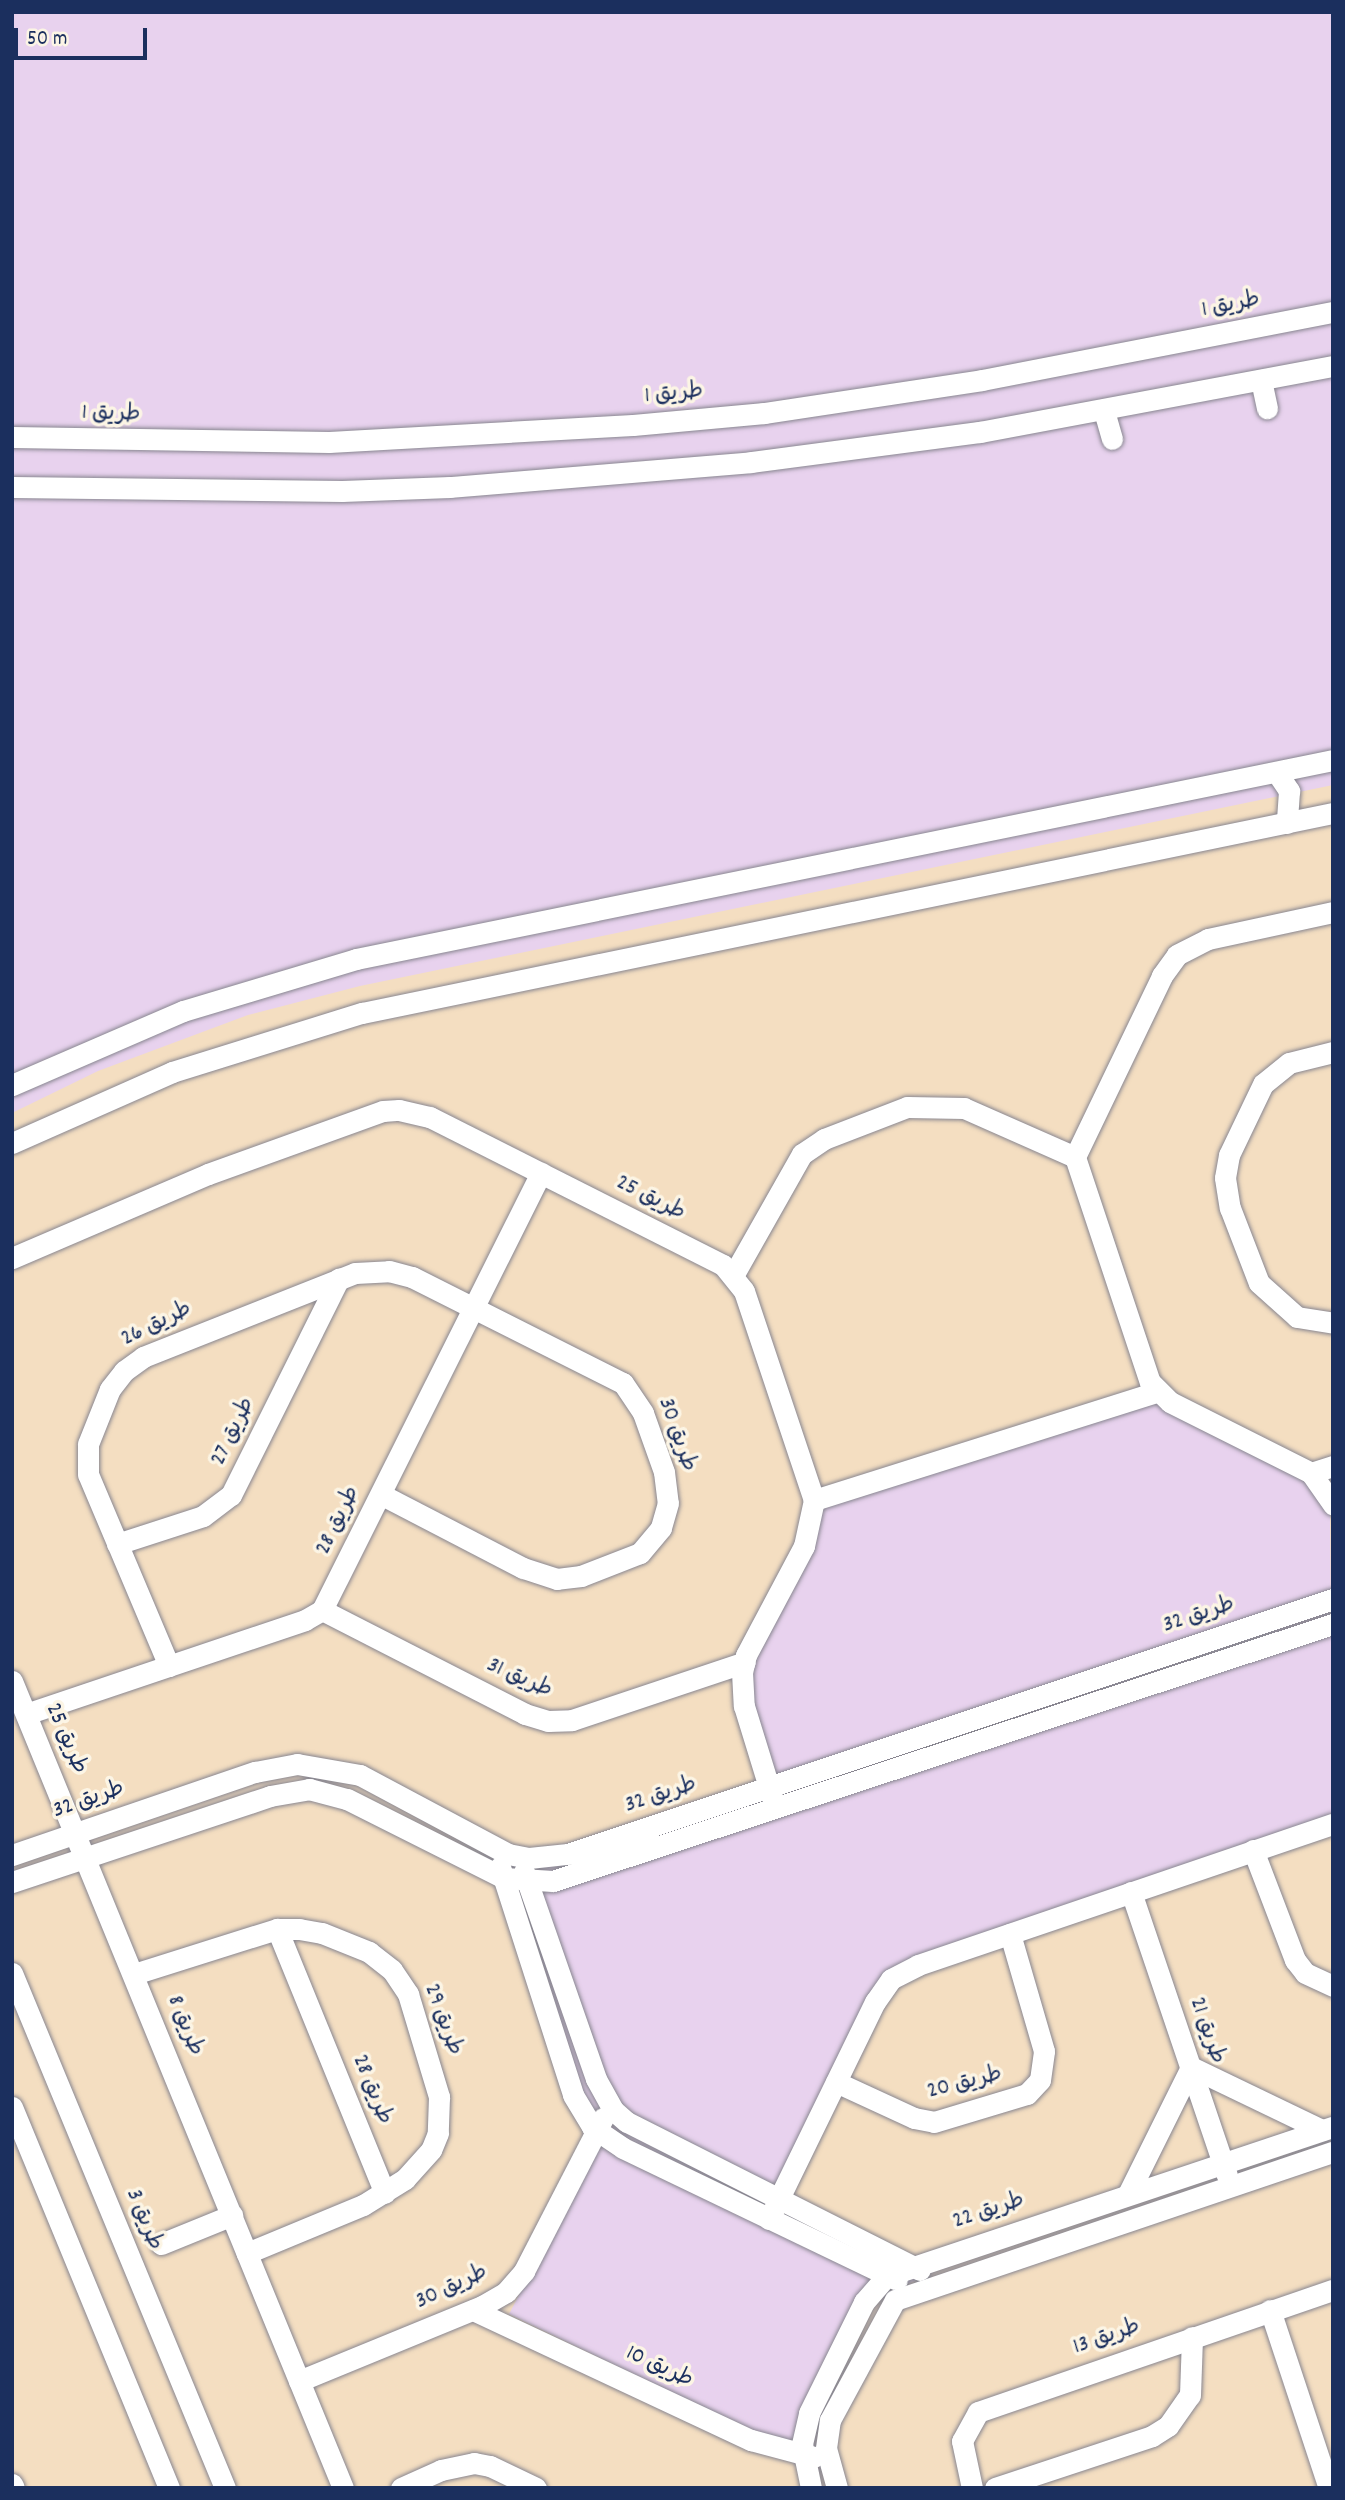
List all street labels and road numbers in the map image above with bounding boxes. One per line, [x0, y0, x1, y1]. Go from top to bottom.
street label: طريق 1 [1200, 287, 1262, 325]
street label: طريق 1 [644, 379, 704, 411]
street label: طريق 1 [81, 400, 141, 430]
street label: طريق 25 [611, 1170, 689, 1228]
street label: طريق 26 [117, 1296, 197, 1354]
street label: طريق 27 [206, 1393, 262, 1471]
street label: طريق 30 [651, 1394, 701, 1476]
street label: طريق 28 [311, 1482, 367, 1560]
street label: طريق 32 [1160, 1591, 1238, 1641]
street label: طريق 31 [482, 1652, 556, 1706]
street label: طريق 25 [38, 1699, 92, 1779]
street label: طريق 32 [622, 1771, 700, 1821]
street label: طريق 32 [50, 1776, 128, 1826]
street label: طريق 29 [416, 1980, 468, 2060]
street label: طريق 8 [159, 1992, 209, 2060]
street label: طريق 21 [1182, 1994, 1230, 2068]
street label: طريق 28 [345, 2051, 397, 2129]
street label: طريق 20 [925, 2061, 1005, 2107]
street label: طريق 3 [118, 2185, 168, 2255]
street label: طريق 22 [950, 2187, 1028, 2237]
street label: طريق 30 [412, 2259, 492, 2317]
street label: طريق 13 [1070, 2314, 1144, 2362]
street label: طريق 10 [621, 2340, 697, 2396]

